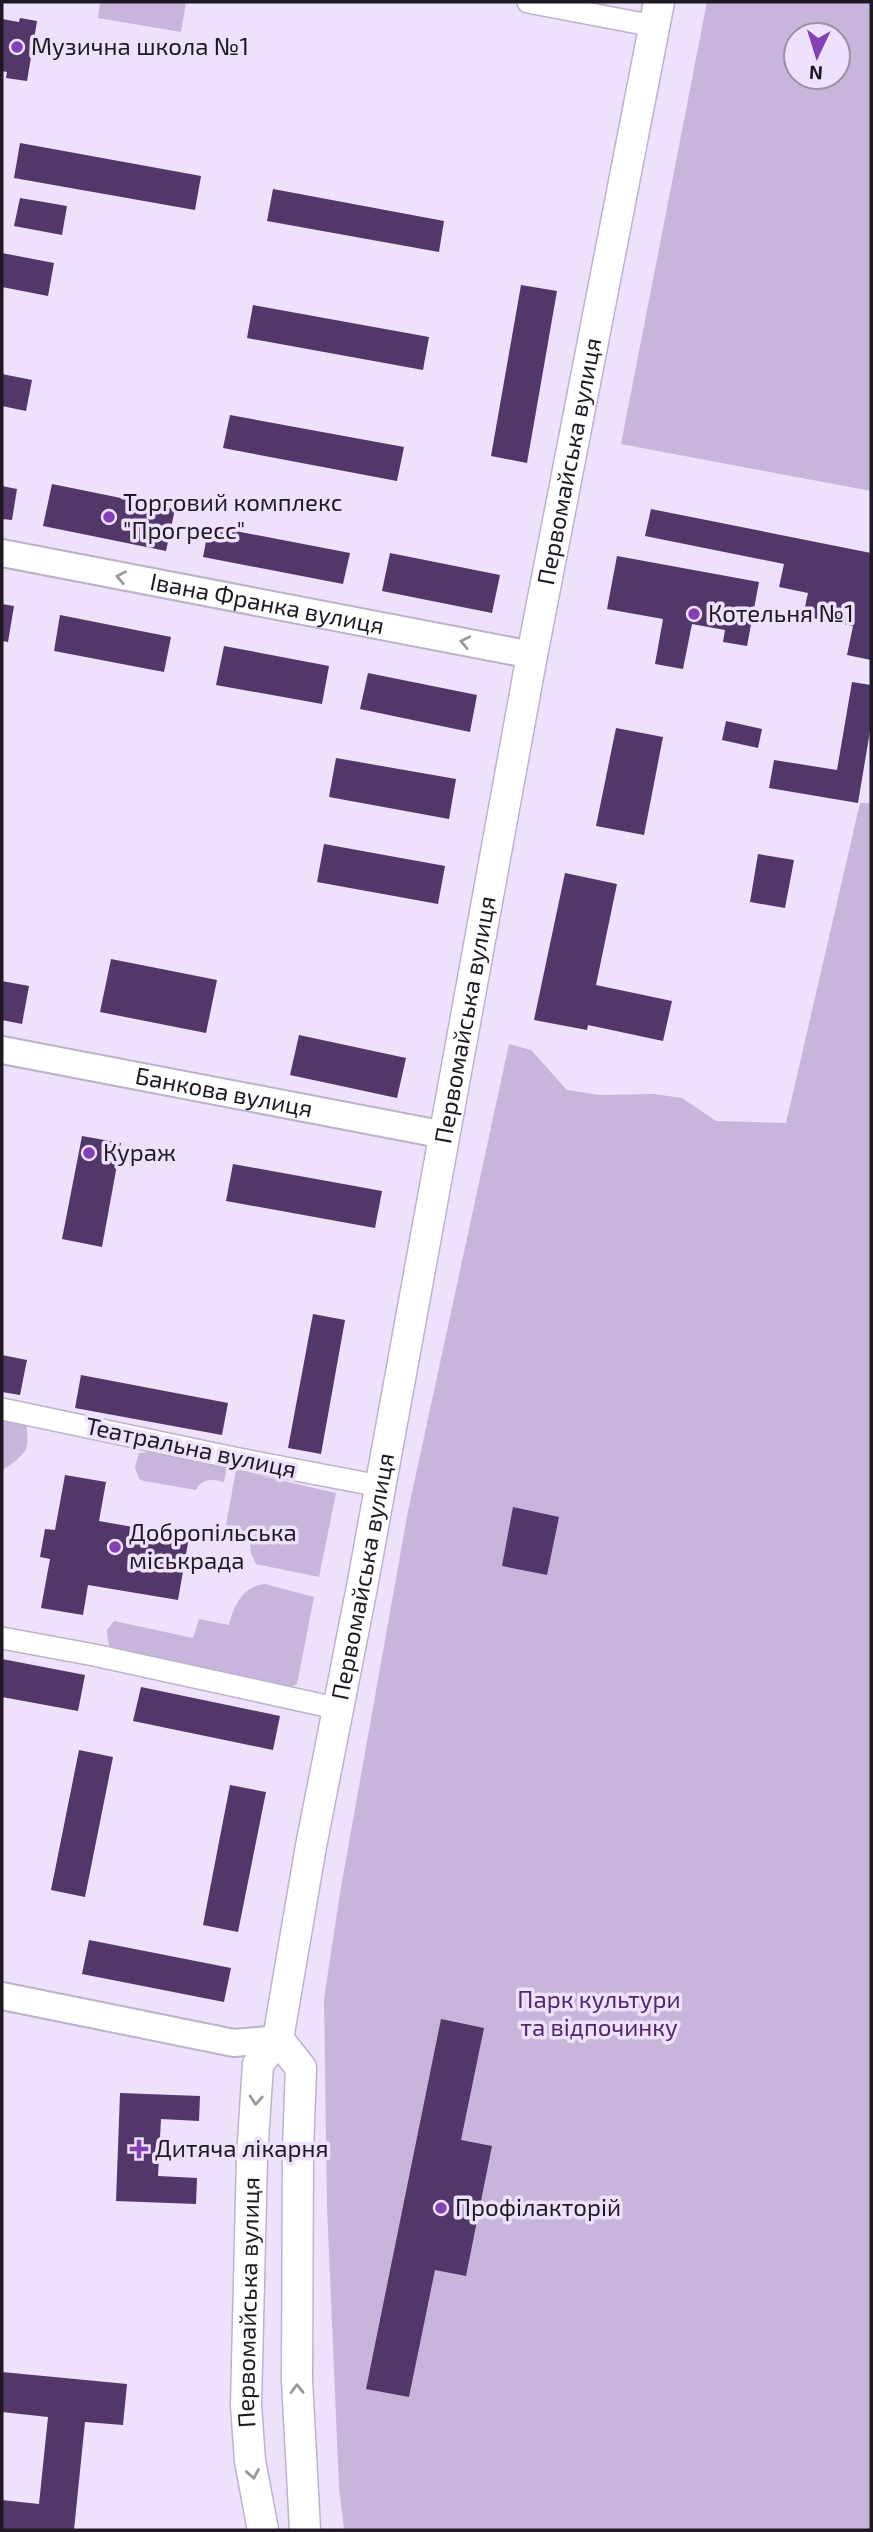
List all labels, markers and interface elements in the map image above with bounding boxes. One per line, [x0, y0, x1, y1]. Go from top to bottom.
north arrow [782, 21, 852, 91]
place label: Музична школа №1 [31, 31, 249, 61]
marker: Музична школа №1 [9, 39, 25, 55]
text: N [808, 62, 823, 85]
street label: Первомайська вулиця [530, 335, 606, 587]
place label: Торговий комплекс "Прогресс" [123, 487, 343, 544]
marker: Торговий комплекс "Прогресс" [101, 509, 117, 525]
street label: Івана Франка вулиця [148, 566, 387, 639]
one-way arrow [115, 570, 127, 585]
place label: Котельня №1 [708, 598, 854, 627]
marker: Котельня №1 [686, 606, 702, 622]
one-way arrow [459, 636, 471, 651]
street label: Первомайська вулиця [427, 893, 501, 1146]
street label: Банкова вулиця [133, 1060, 315, 1122]
place label: Кураж [103, 1137, 176, 1167]
marker: Кураж [81, 1145, 97, 1161]
street label: Театральна вулиця [83, 1410, 299, 1484]
street label: Первомайська вулиця [324, 1450, 399, 1702]
place label: Добропільська міськрада [129, 1517, 297, 1574]
marker: Добропільська міськрада [107, 1539, 123, 1555]
park label: Парк культури та відпочинку [517, 1984, 681, 2042]
one-way arrow [248, 2095, 263, 2106]
place label: Дитяча лікарня [155, 2133, 329, 2162]
marker: Дитяча лікарня [129, 2139, 149, 2159]
street label: Первомайська вулиця [230, 2177, 265, 2429]
place label: Профілакторій [455, 2192, 621, 2221]
marker: Профілакторій [433, 2200, 449, 2216]
one-way arrow [290, 2383, 305, 2394]
one-way arrow [244, 2468, 259, 2480]

